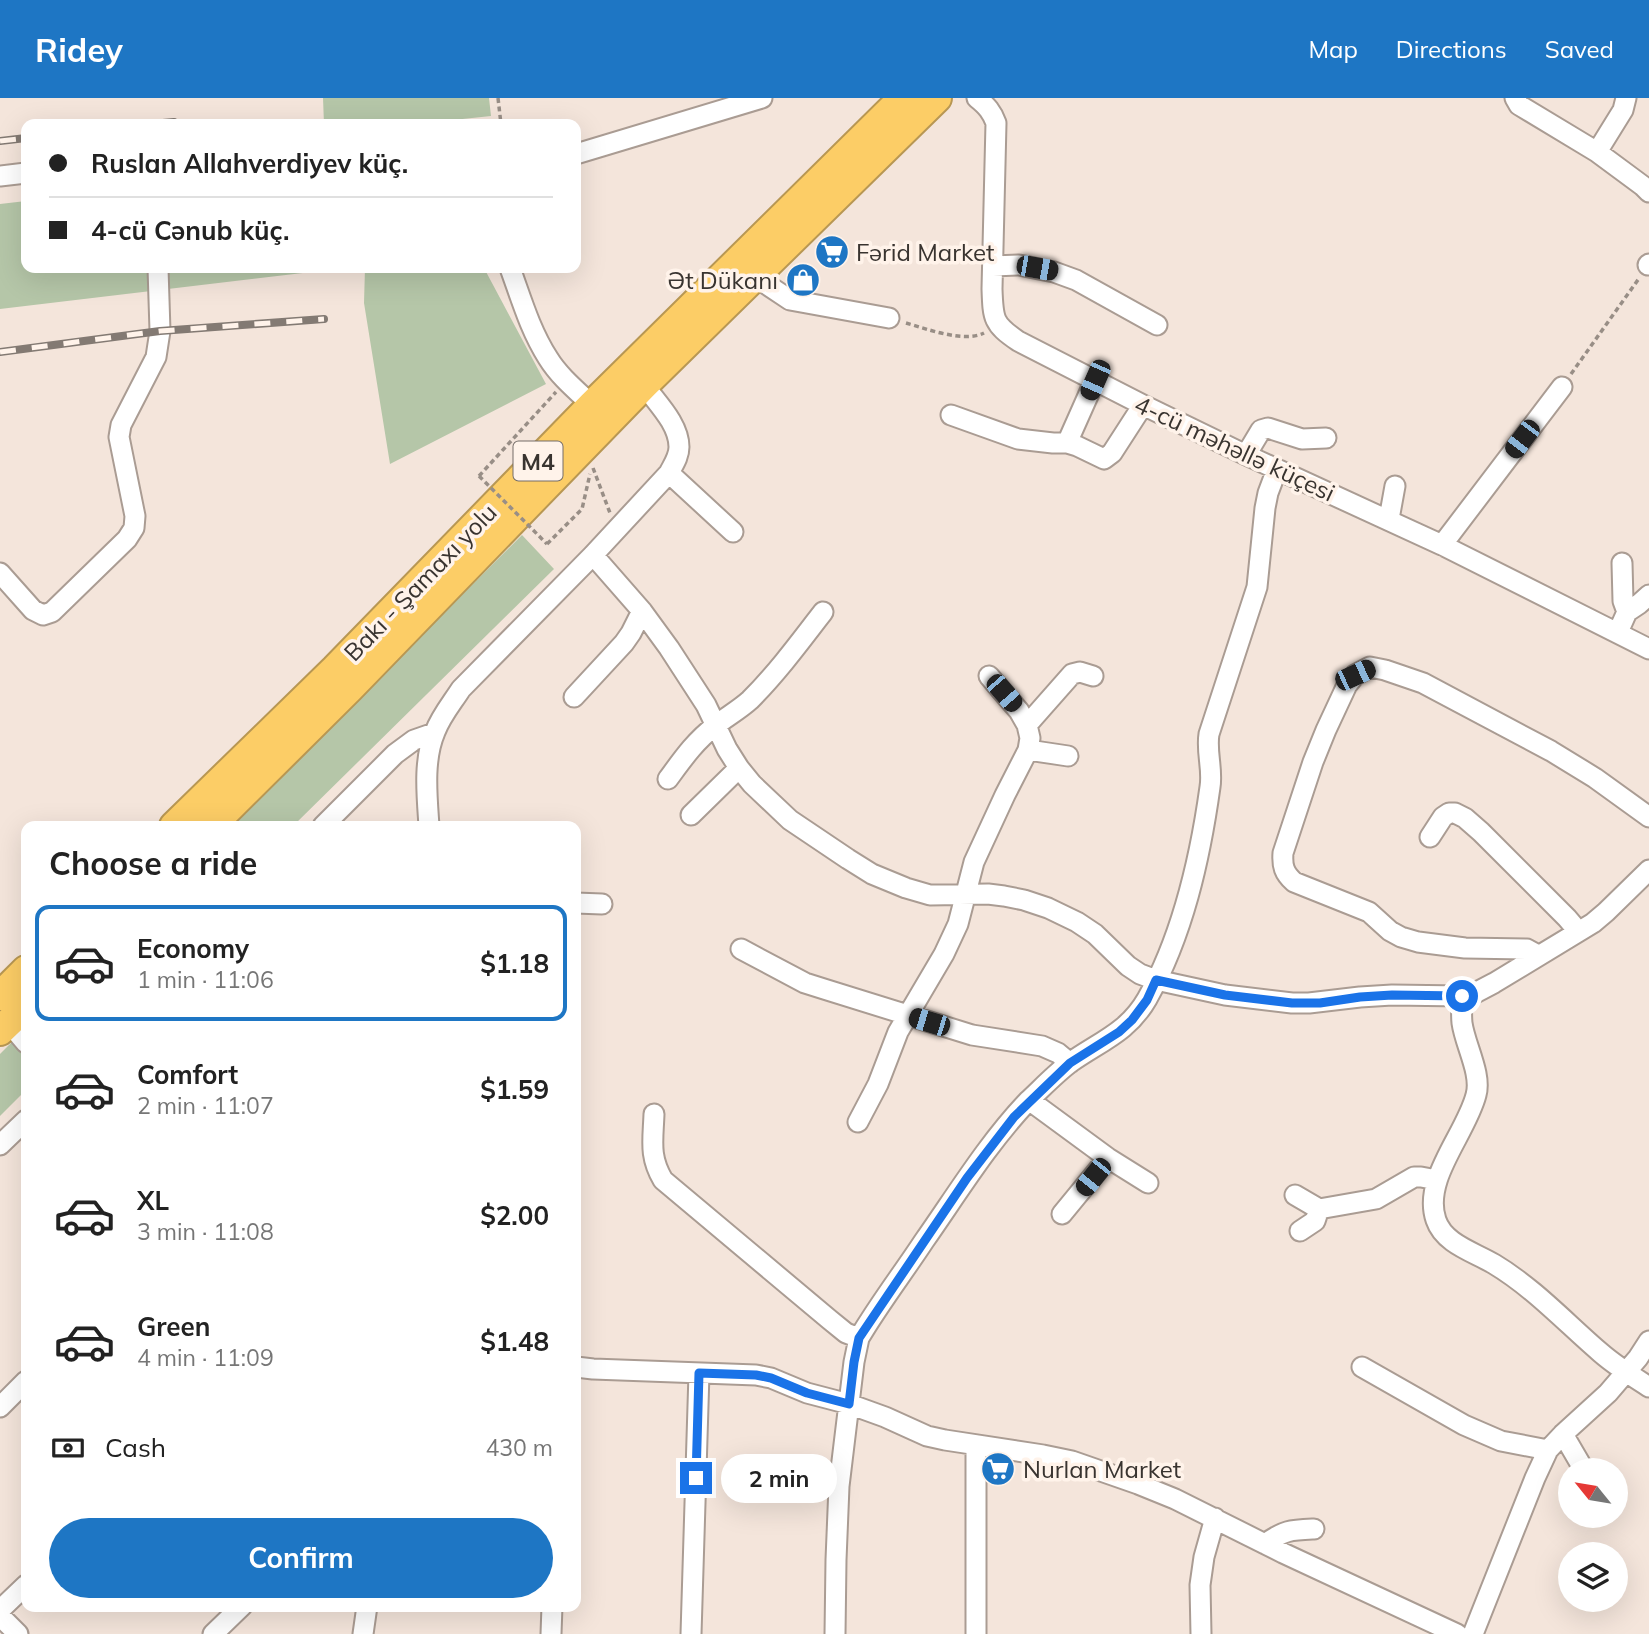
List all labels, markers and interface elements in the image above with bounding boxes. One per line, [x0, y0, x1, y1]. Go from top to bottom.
text: Ridey [35, 29, 123, 70]
text: Map [1308, 34, 1358, 64]
text: Directions [1396, 34, 1507, 64]
text: Saved [1545, 34, 1614, 64]
text: Ruslan Allahverdiyev küç. [91, 147, 408, 180]
text: 4-cü Cənub küç. [91, 214, 289, 247]
supermarket icon: Fərid Market [813, 233, 851, 271]
place label: Fərid Market [856, 237, 994, 267]
car [1015, 254, 1060, 282]
shop icon: Ət Dükanı [784, 261, 822, 299]
place label: Ət Dükanı [667, 265, 778, 295]
car [1077, 357, 1114, 403]
street label: 4-cü məhəllə küçesi [1130, 388, 1340, 508]
car [1501, 416, 1544, 462]
road number: M4 [514, 442, 562, 480]
street label: Bakı - Şamaxı yolu [337, 497, 503, 667]
car [1332, 657, 1379, 693]
car [983, 670, 1026, 716]
text: Choose a ride [49, 843, 257, 883]
icon: car [53, 932, 116, 995]
text: Economy [137, 932, 249, 965]
text: $1.18 [480, 947, 549, 980]
text: 1 min · 11:06 [137, 965, 274, 994]
route start [1446, 980, 1478, 1012]
car [906, 1006, 953, 1038]
icon: car [53, 1058, 116, 1121]
text: Comfort [137, 1058, 238, 1091]
text: $1.59 [480, 1073, 549, 1106]
text: 2 min · 11:07 [137, 1091, 274, 1120]
car [1072, 1154, 1115, 1200]
icon: car [53, 1184, 116, 1247]
text: XL [137, 1184, 169, 1217]
text: $2.00 [480, 1199, 549, 1232]
text: 3 min · 11:08 [137, 1217, 274, 1246]
icon: car [53, 1310, 116, 1373]
text: Green [137, 1310, 210, 1343]
text: $1.48 [480, 1325, 549, 1358]
text: 4 min · 11:09 [137, 1343, 274, 1372]
icon: cash [49, 1429, 87, 1467]
text: Cash [105, 1431, 166, 1464]
text: 430 m [485, 1433, 553, 1462]
supermarket icon: Nurlan Market [979, 1450, 1017, 1488]
callout: 2 min [720, 1454, 836, 1502]
place label: Nurlan Market [1023, 1454, 1181, 1484]
north arrow [1558, 1458, 1628, 1528]
map controls [1558, 1458, 1628, 1612]
route end [680, 1462, 712, 1494]
text: 2 min [749, 1464, 809, 1493]
button: Confirm [49, 1518, 553, 1598]
button: layers [1558, 1542, 1628, 1612]

